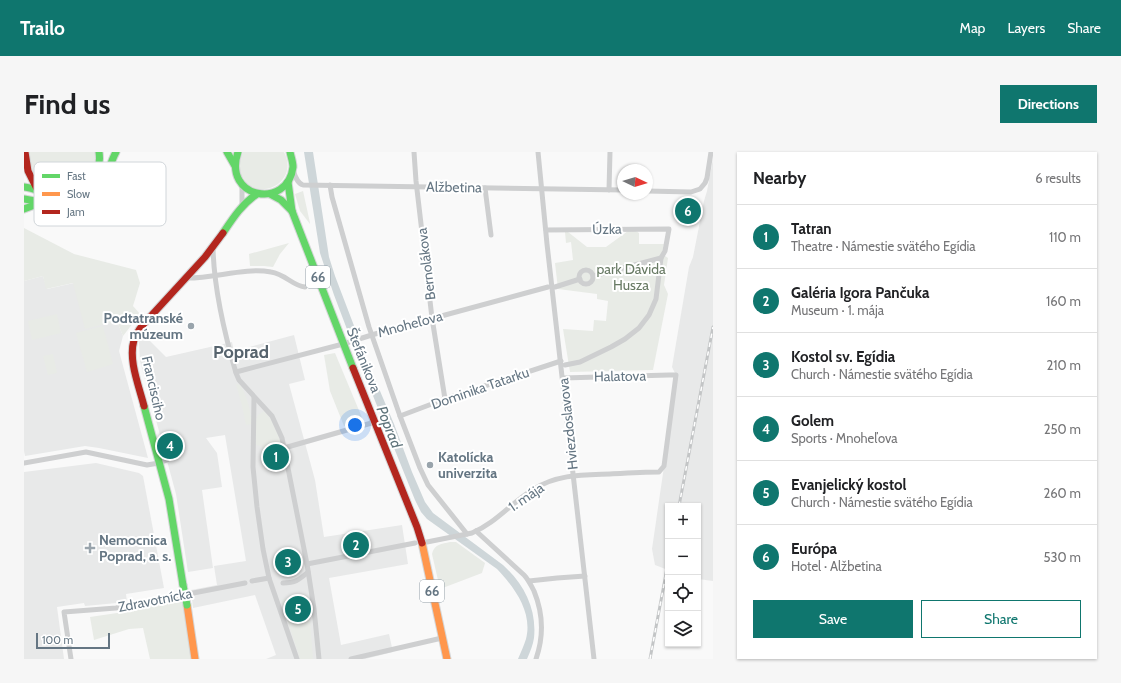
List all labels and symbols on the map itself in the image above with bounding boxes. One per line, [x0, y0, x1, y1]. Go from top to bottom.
legend [34, 162, 166, 226]
north arrow [617, 164, 653, 200]
text: Fast [67, 169, 86, 183]
street label: Alžbetina [426, 178, 482, 196]
text: Slow [67, 187, 90, 201]
pin: 6 [675, 196, 701, 226]
text: Jam [66, 205, 85, 219]
street label: Úzka [592, 220, 622, 238]
street label: Bernolákova [413, 227, 439, 301]
park label: park Dávida Husza [596, 260, 666, 294]
road number: 66 [306, 266, 330, 288]
street label: Mnoheľova [376, 307, 445, 341]
place label: Podtatranské múzeum [103, 309, 183, 343]
marker: Podtatranské múzeum [186, 321, 196, 331]
street label: Štefánikova [343, 325, 385, 396]
district label: Poprad [213, 341, 269, 363]
street label: Francisciho [138, 354, 170, 422]
street label: Dominika Tatarku [429, 363, 531, 413]
street label: Halatova [594, 367, 646, 385]
street label: Hviezdoslavova [554, 377, 582, 471]
water label: Poprad [372, 403, 406, 452]
your location [345, 415, 365, 435]
pin: 4 [157, 431, 183, 461]
pin: 1 [263, 442, 289, 472]
place label: Katolícka univerzita [438, 448, 497, 482]
marker: Katolícka univerzita [425, 460, 435, 470]
street label: 1. mája [505, 478, 548, 515]
pin: 2 [343, 530, 369, 560]
place label: Nemocnica Poprad, a. s. [99, 531, 171, 565]
marker: Nemocnica Poprad, a. s. [84, 542, 96, 554]
pin: 3 [275, 547, 301, 577]
road number: 66 [420, 580, 444, 602]
street label: Zdravotnícka [116, 584, 194, 616]
pin: 5 [285, 594, 311, 624]
scale bar [36, 631, 110, 650]

